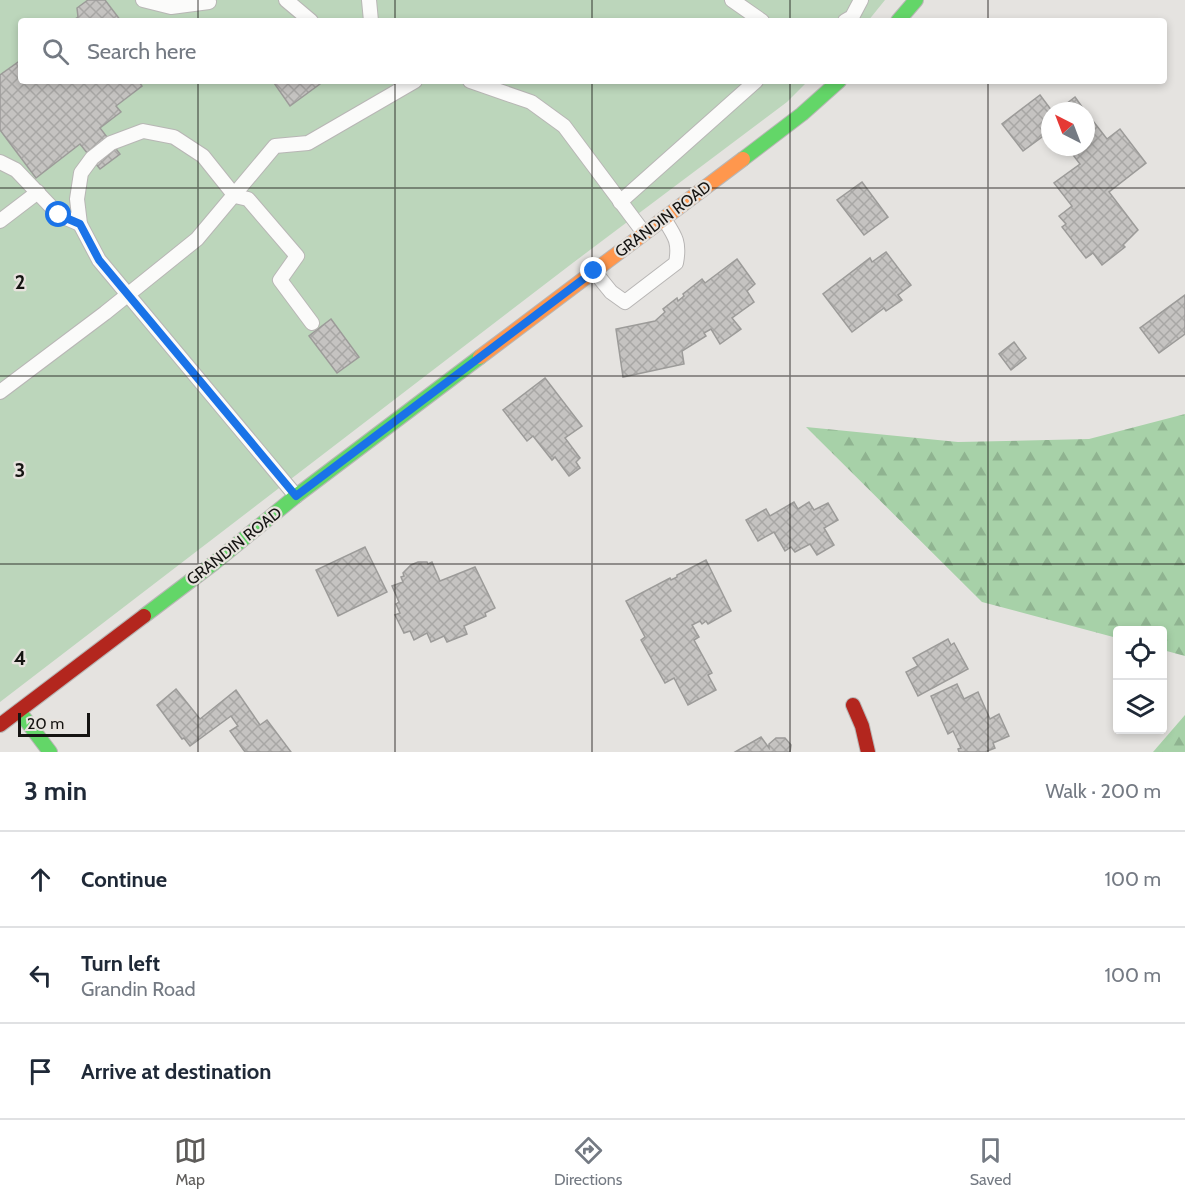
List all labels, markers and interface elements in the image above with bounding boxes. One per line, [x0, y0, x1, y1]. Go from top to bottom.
search box [18, 18, 1167, 84]
icon: search [39, 35, 72, 68]
text: Search here [87, 38, 196, 65]
north arrow [1041, 102, 1095, 156]
street label: GRANDIN ROAD [611, 177, 715, 261]
route start [45, 201, 71, 227]
route end [580, 257, 606, 283]
text: 2 [15, 270, 25, 294]
text: 3 [15, 458, 25, 482]
street label: GRANDIN ROAD [183, 503, 285, 589]
map controls [1113, 626, 1167, 734]
button: locate [1113, 626, 1167, 680]
text: 4 [14, 646, 26, 670]
button: layers [1113, 680, 1167, 734]
scale bar [18, 710, 90, 738]
text: 20 m [27, 714, 64, 733]
text: 3 min [24, 775, 87, 807]
text: Walk · 200 m [1045, 779, 1161, 803]
icon: ahead [24, 863, 57, 896]
text: Continue [81, 866, 167, 893]
text: 100 m [1105, 867, 1161, 891]
text: Turn left [81, 950, 160, 977]
icon: left [24, 959, 57, 992]
text: 100 m [1105, 963, 1161, 987]
text: Grandin Road [81, 977, 196, 1001]
icon: arrive [24, 1055, 57, 1088]
text: Arrive at destination [81, 1058, 271, 1085]
tab: Map [174, 1134, 207, 1189]
tab: Directions [554, 1134, 622, 1189]
tab: Saved [970, 1134, 1011, 1189]

